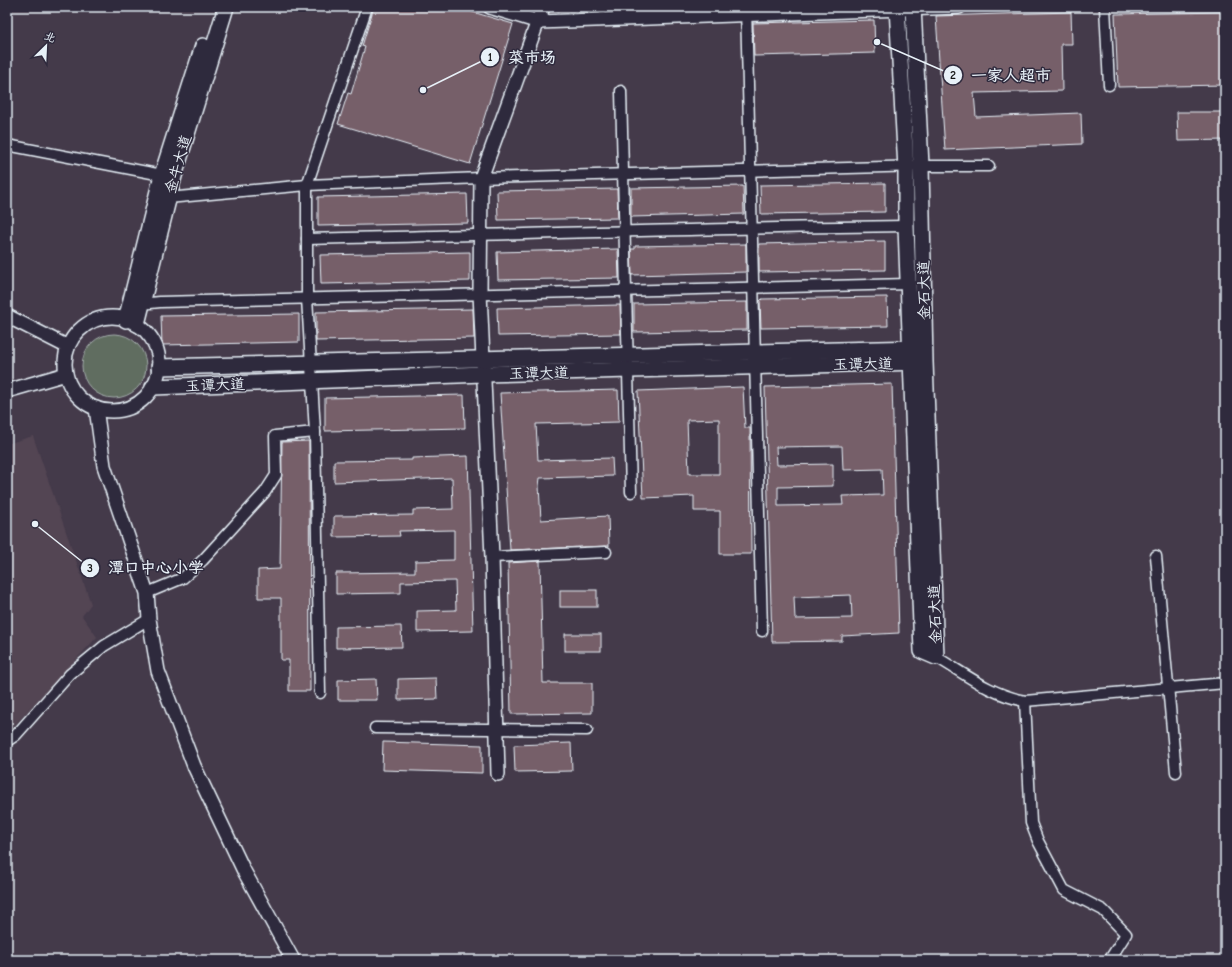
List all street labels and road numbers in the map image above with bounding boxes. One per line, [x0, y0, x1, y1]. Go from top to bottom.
street label: 金牛大道 [161, 133, 195, 195]
street label: 金石大道 [914, 260, 934, 320]
street label: 玉谭大道 [833, 354, 893, 374]
street label: 玉谭大道 [509, 363, 569, 383]
street label: 玉谭大道 [185, 375, 245, 395]
street label: 金石大道 [925, 584, 945, 644]

